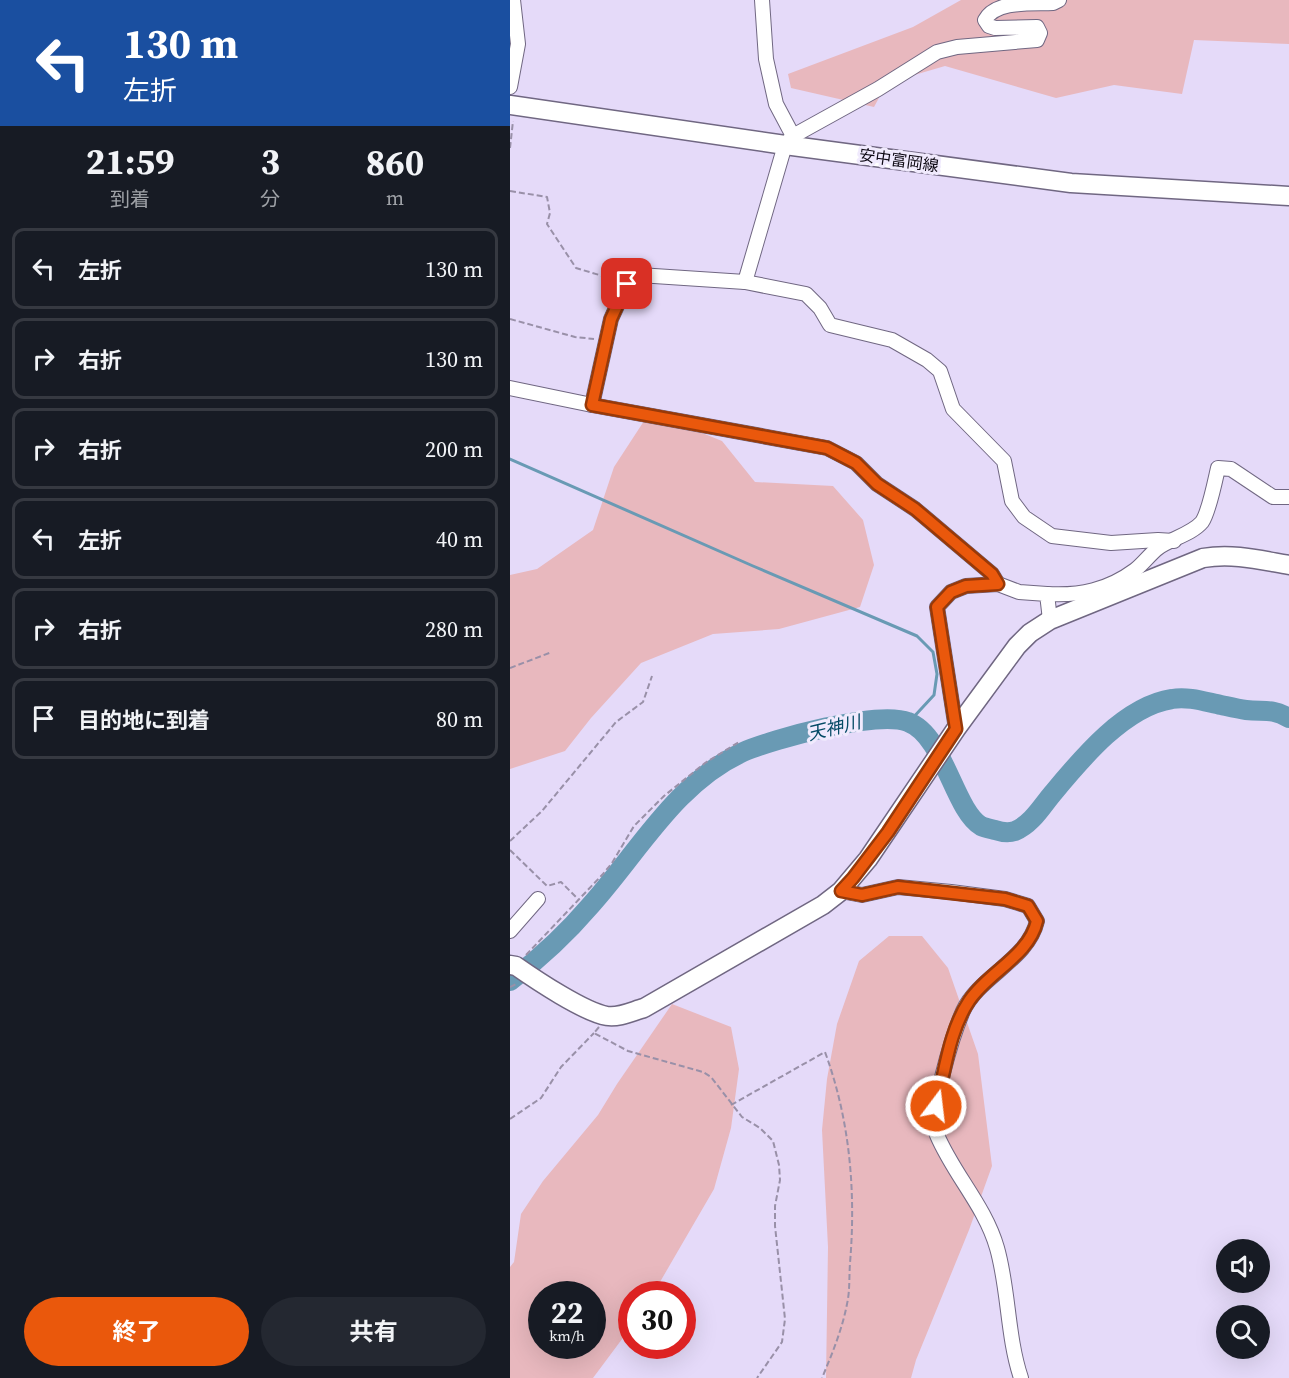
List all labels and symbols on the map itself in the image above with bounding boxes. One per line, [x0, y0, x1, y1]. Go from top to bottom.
street label: 安中富岡線 [858, 144, 940, 176]
pin [601, 258, 652, 309]
water label: 天神川 [805, 708, 865, 746]
position arrow [904, 1074, 968, 1138]
speed limit sign: 30 [618, 1281, 696, 1359]

